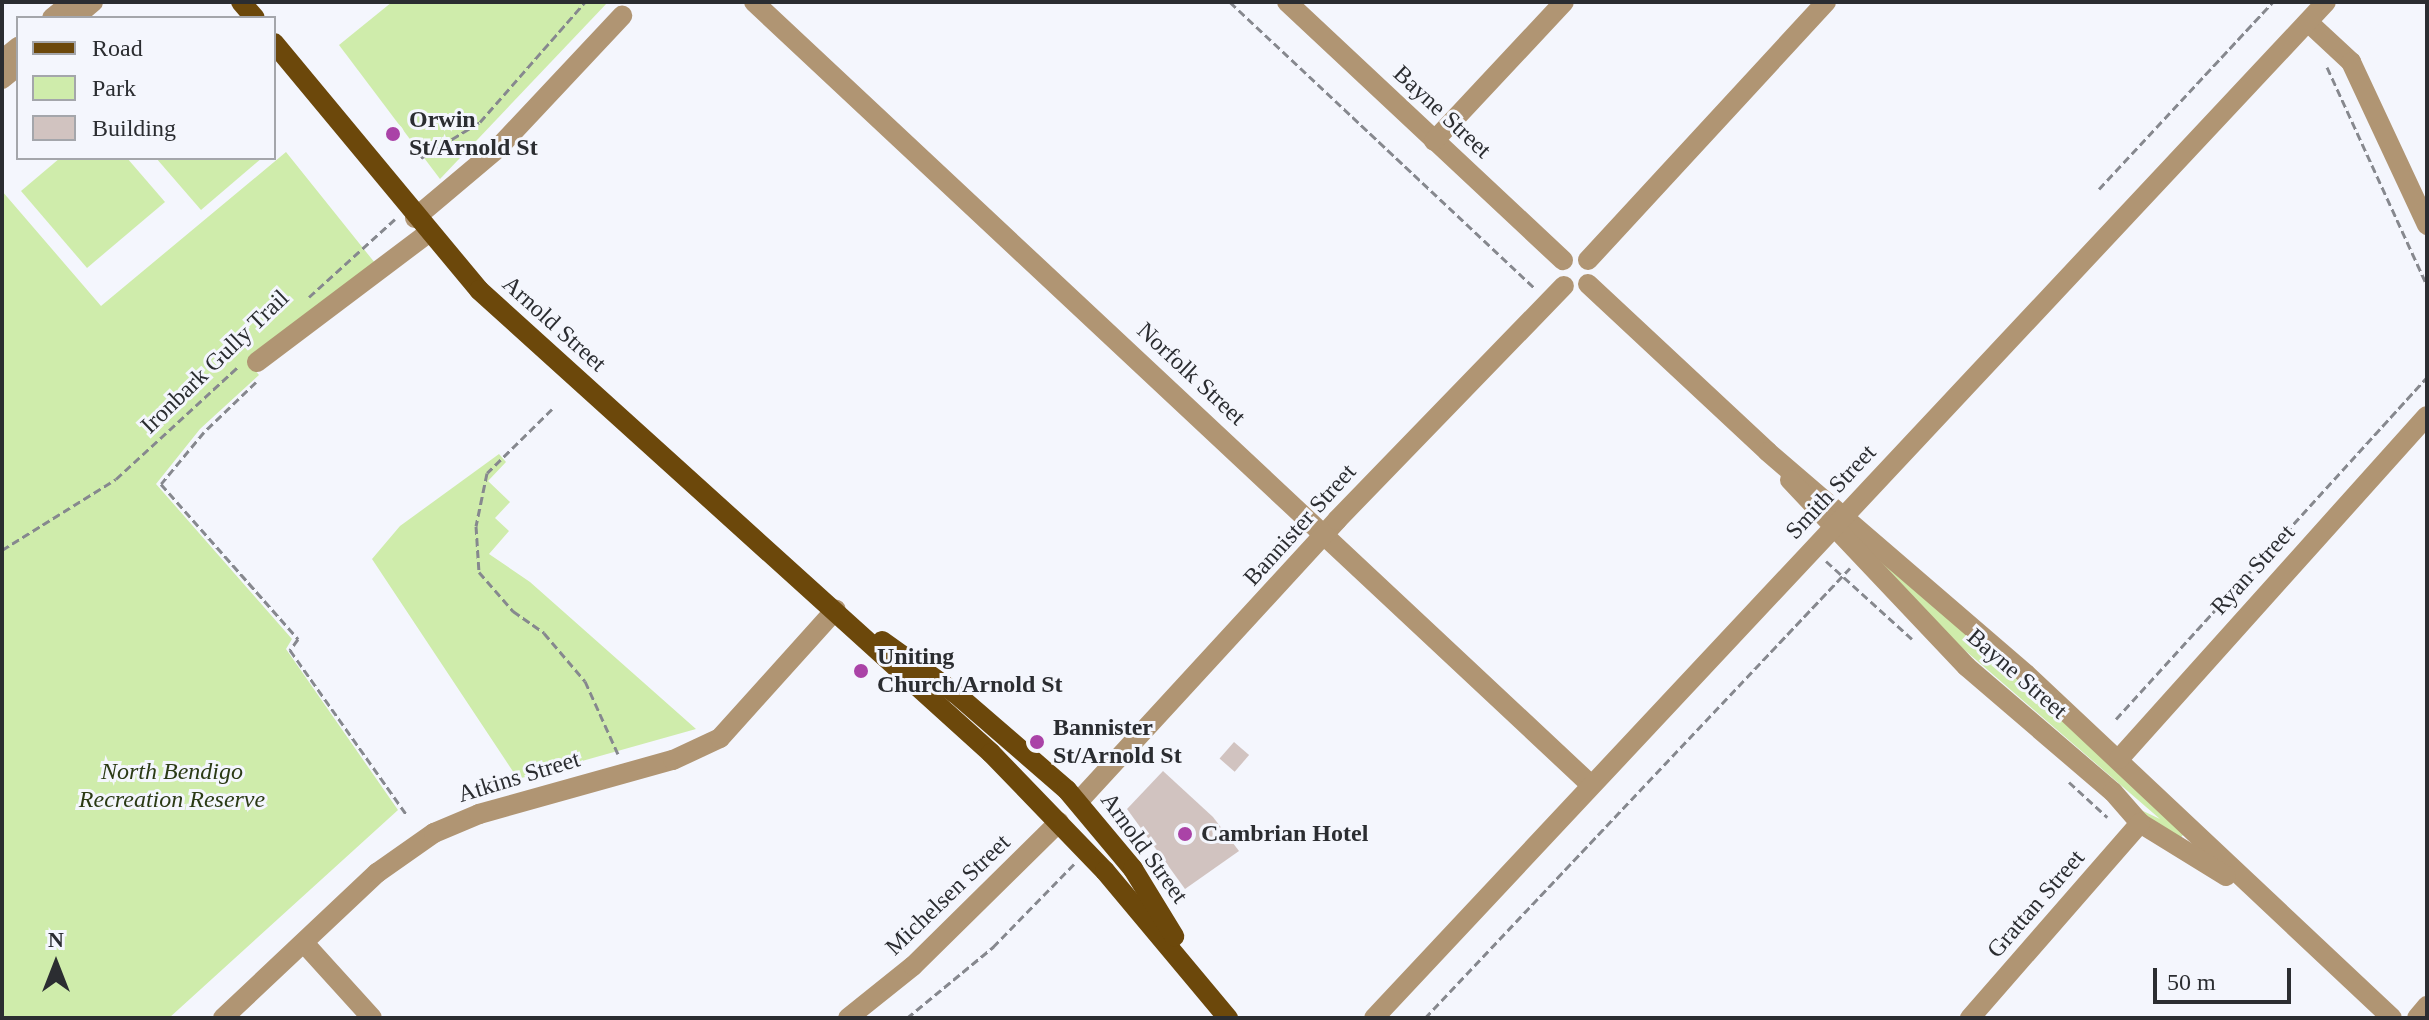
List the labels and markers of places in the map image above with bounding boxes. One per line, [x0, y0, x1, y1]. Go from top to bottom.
place label: Orwin St/Arnold St [409, 106, 538, 162]
marker: Orwin St/Arnold St [384, 125, 402, 143]
place label: Uniting Church/Arnold St [877, 643, 1063, 699]
marker: Uniting Church/Arnold St [852, 662, 870, 680]
place label: Bannister St/Arnold St [1053, 714, 1182, 770]
marker: Bannister St/Arnold St [1028, 733, 1046, 751]
place label: Cambrian Hotel [1201, 820, 1368, 848]
marker: Cambrian Hotel [1176, 825, 1194, 843]

